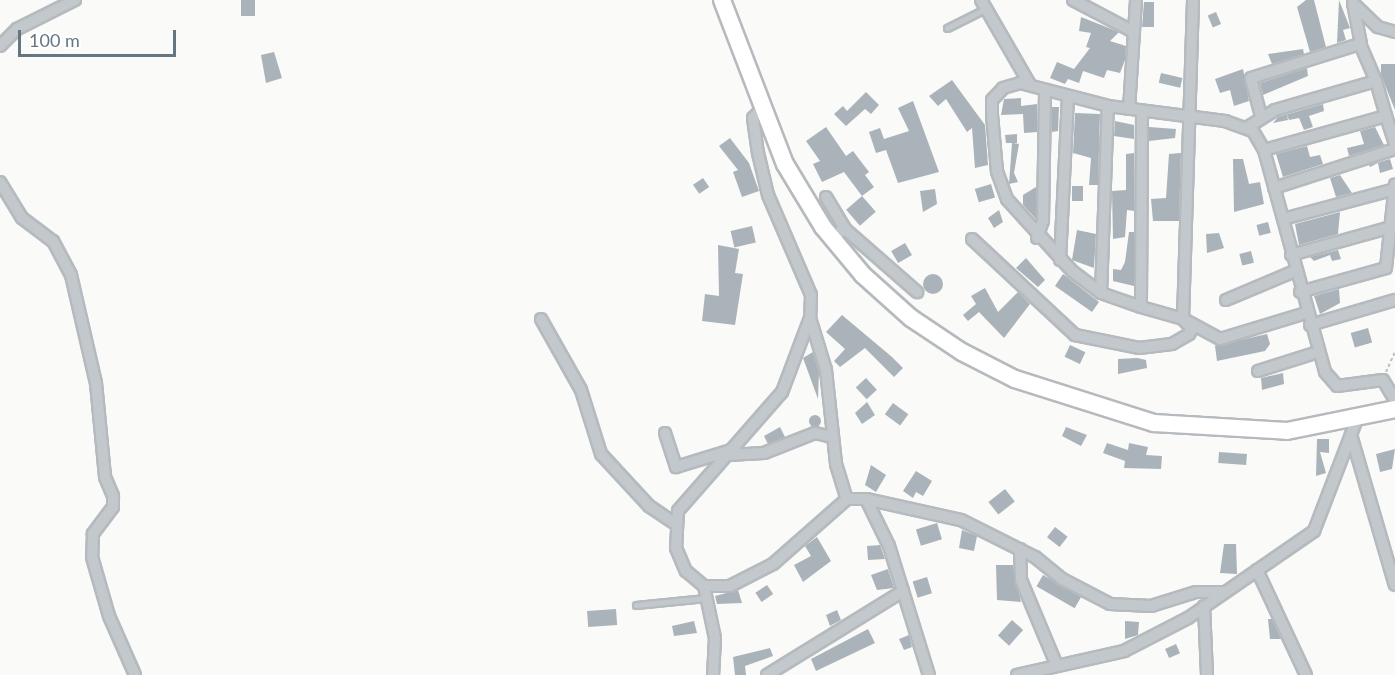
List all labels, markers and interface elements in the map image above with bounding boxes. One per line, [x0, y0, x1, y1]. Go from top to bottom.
scale bar [21, 18, 178, 56]
text: 100 m [29, 29, 80, 51]

